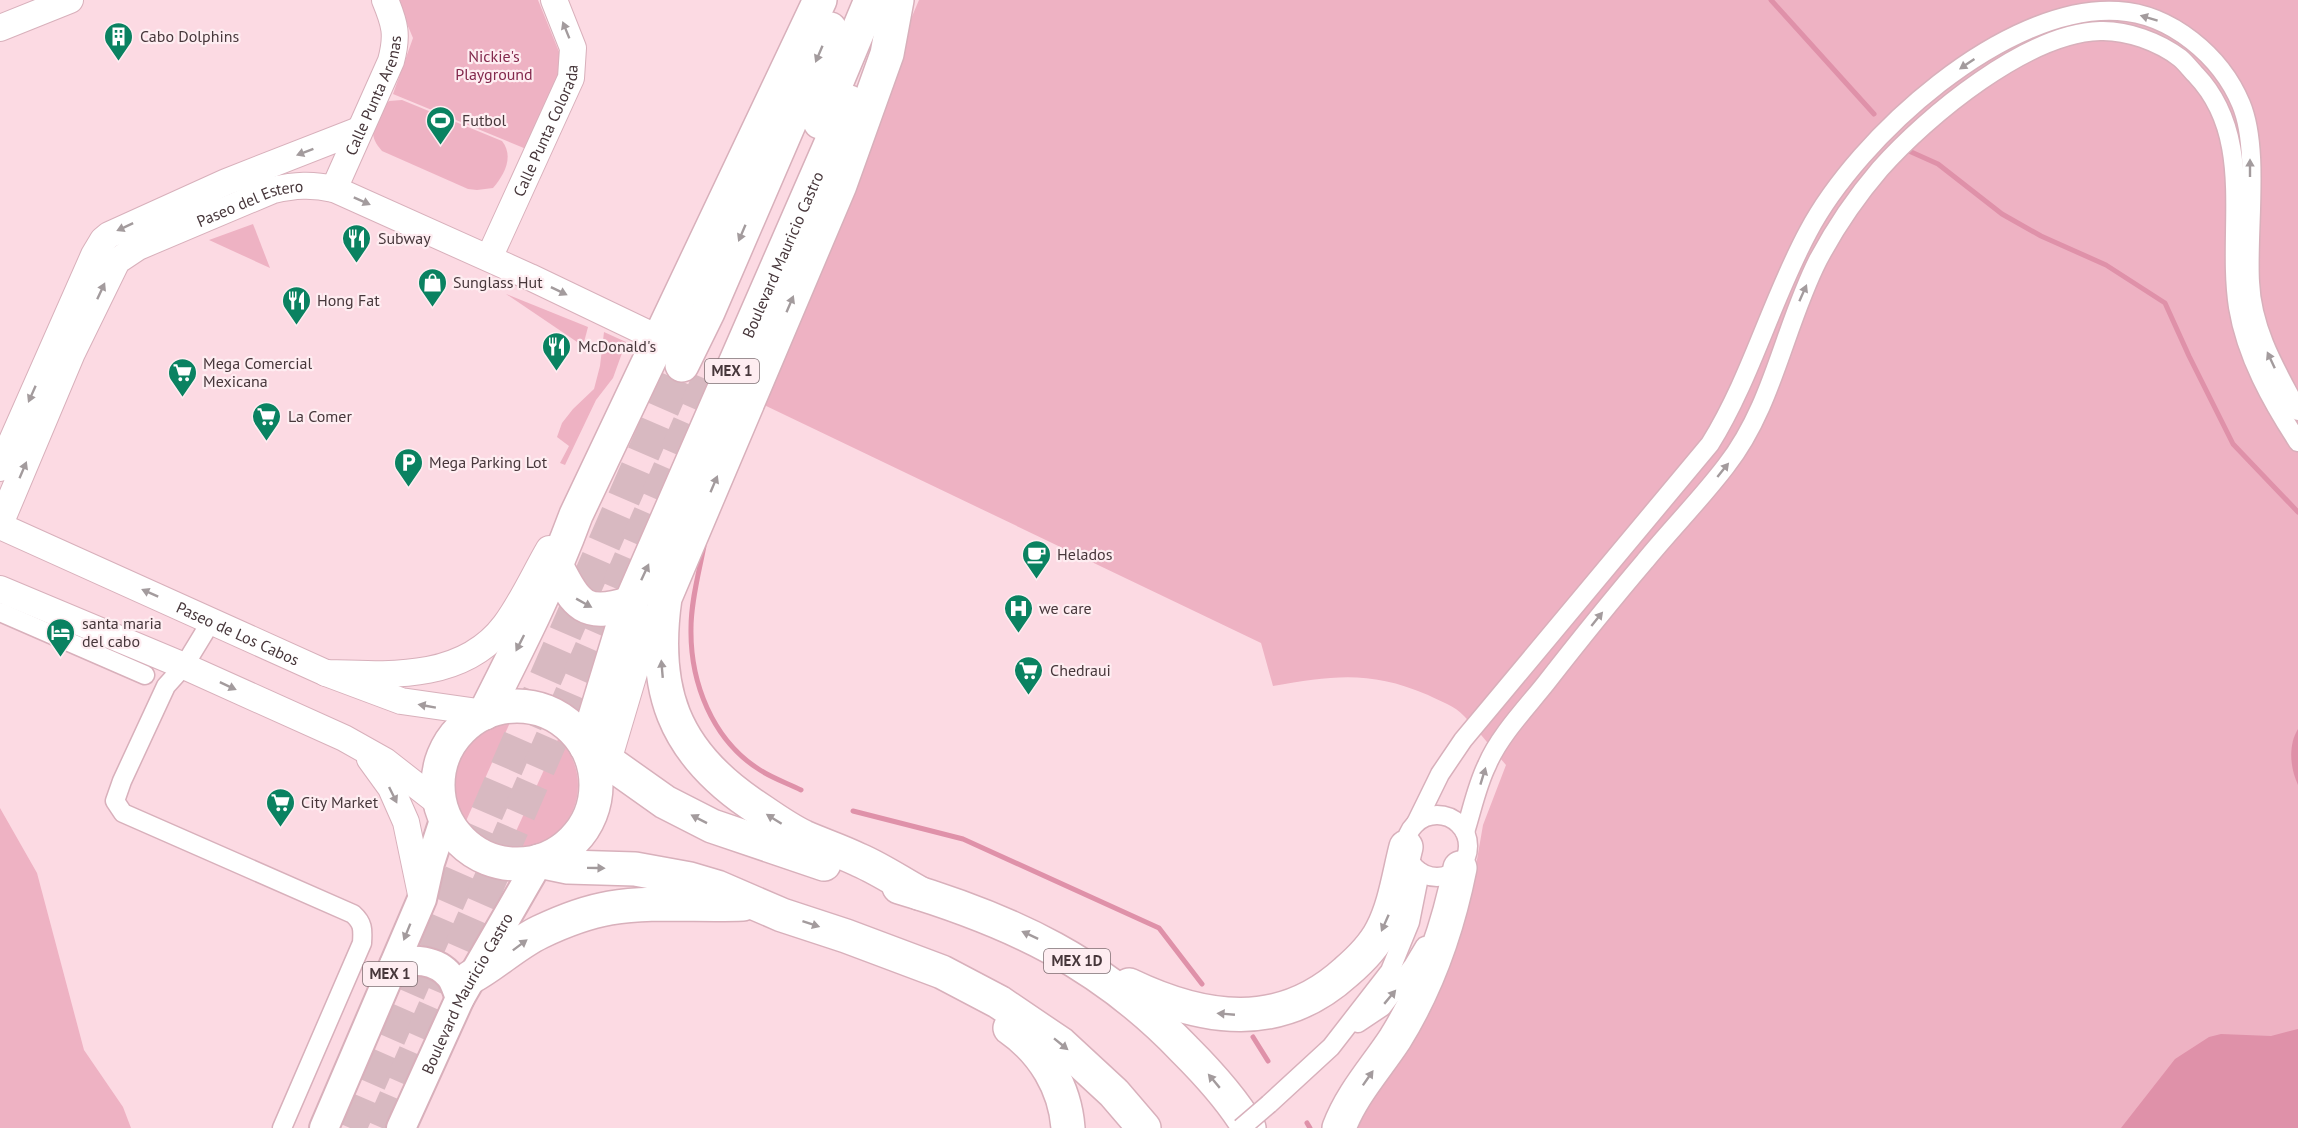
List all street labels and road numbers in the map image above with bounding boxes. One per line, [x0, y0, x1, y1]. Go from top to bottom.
street label: Calle Punta Arenas [340, 35, 405, 158]
street label: Calle Punta Colorada [508, 64, 582, 200]
street label: Boulevard Mauricio Castro [738, 168, 828, 341]
street label: Paseo del Estero [194, 176, 304, 231]
road number: MEX 1 [705, 359, 759, 383]
street label: Paseo de Los Cabos [173, 597, 303, 670]
street label: Boulevard Mauricio Castro [417, 909, 517, 1077]
road number: MEX 1D [1044, 949, 1110, 973]
road number: MEX 1 [363, 962, 417, 986]

